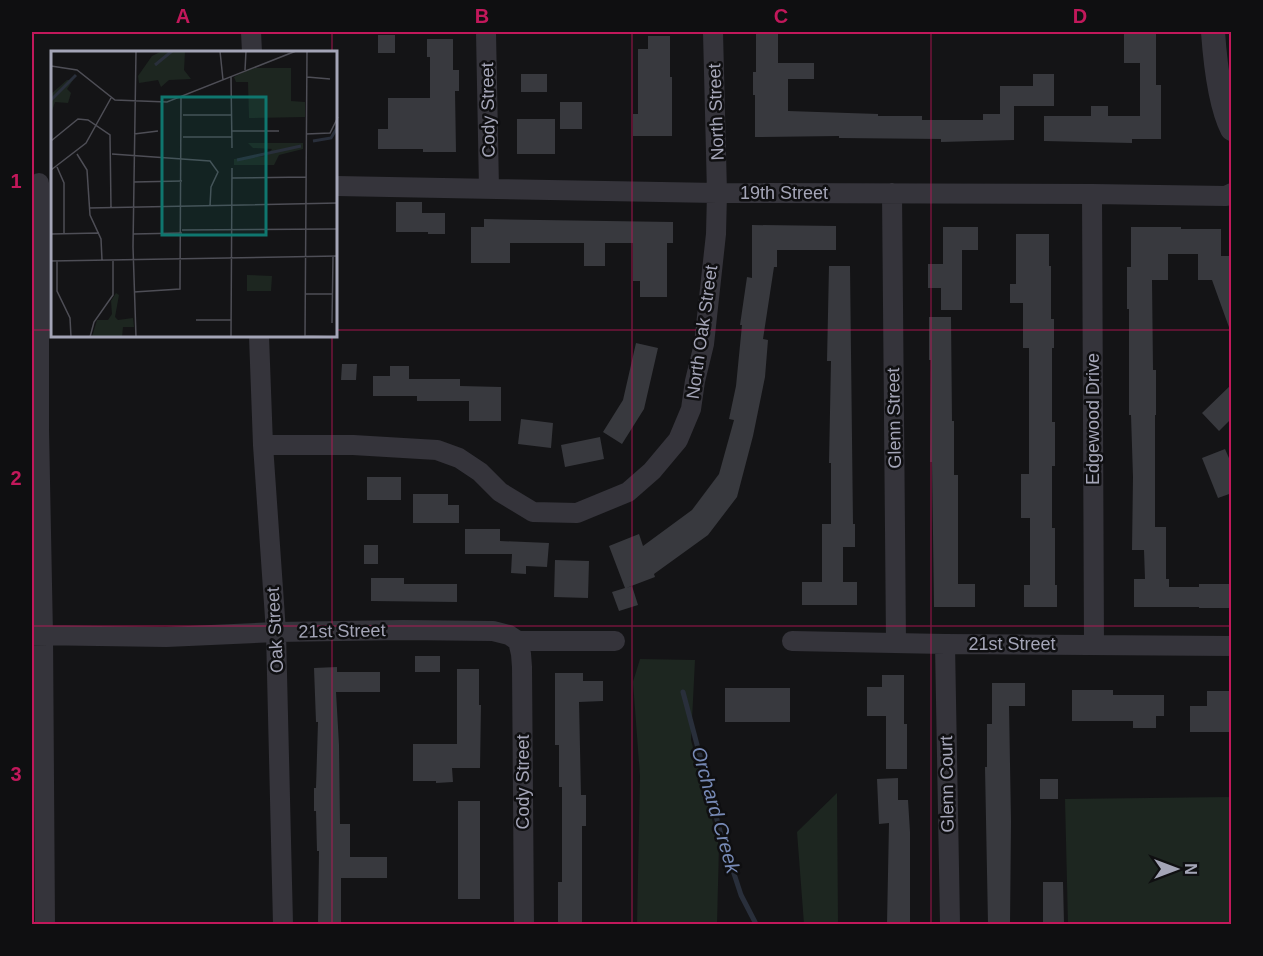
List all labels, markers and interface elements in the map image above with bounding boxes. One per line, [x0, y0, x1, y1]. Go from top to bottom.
text: A [176, 5, 190, 27]
text: B [475, 5, 489, 27]
text: C [774, 5, 788, 27]
text: D [1073, 5, 1087, 27]
inset map [51, 51, 338, 338]
street label: Cody Street [477, 62, 499, 158]
street label: North Street [704, 63, 728, 161]
text: 1 [10, 170, 22, 192]
street label: 19th Street [740, 183, 828, 203]
street label: North Oak Street [683, 264, 721, 400]
street label: Edgewood Drive [1083, 353, 1103, 485]
street label: Glenn Street [883, 367, 905, 469]
text: 2 [10, 467, 22, 489]
street label: Oak Street [263, 587, 287, 673]
street label: 21st Street [298, 620, 386, 642]
street label: 21st Street [968, 634, 1056, 654]
street label: Cody Street [513, 734, 533, 830]
street label: Glenn Court [936, 735, 958, 833]
water label: Orchard Creek [687, 744, 745, 877]
text: 3 [10, 763, 22, 785]
north arrow [1146, 839, 1206, 899]
text: N [1182, 863, 1199, 875]

